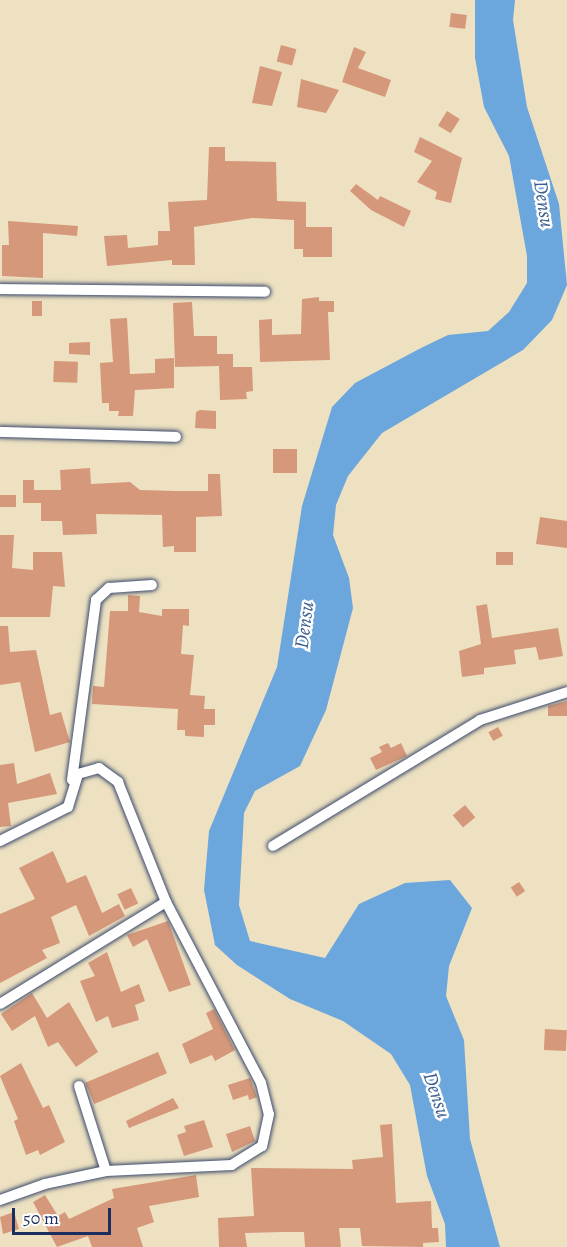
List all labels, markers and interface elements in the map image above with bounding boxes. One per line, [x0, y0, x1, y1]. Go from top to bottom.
water label: Densu [528, 179, 560, 229]
water label: Densu [289, 600, 319, 650]
water label: Densu [418, 1069, 456, 1121]
scale bar [15, 1196, 114, 1234]
text: 50 m [23, 1206, 59, 1230]

